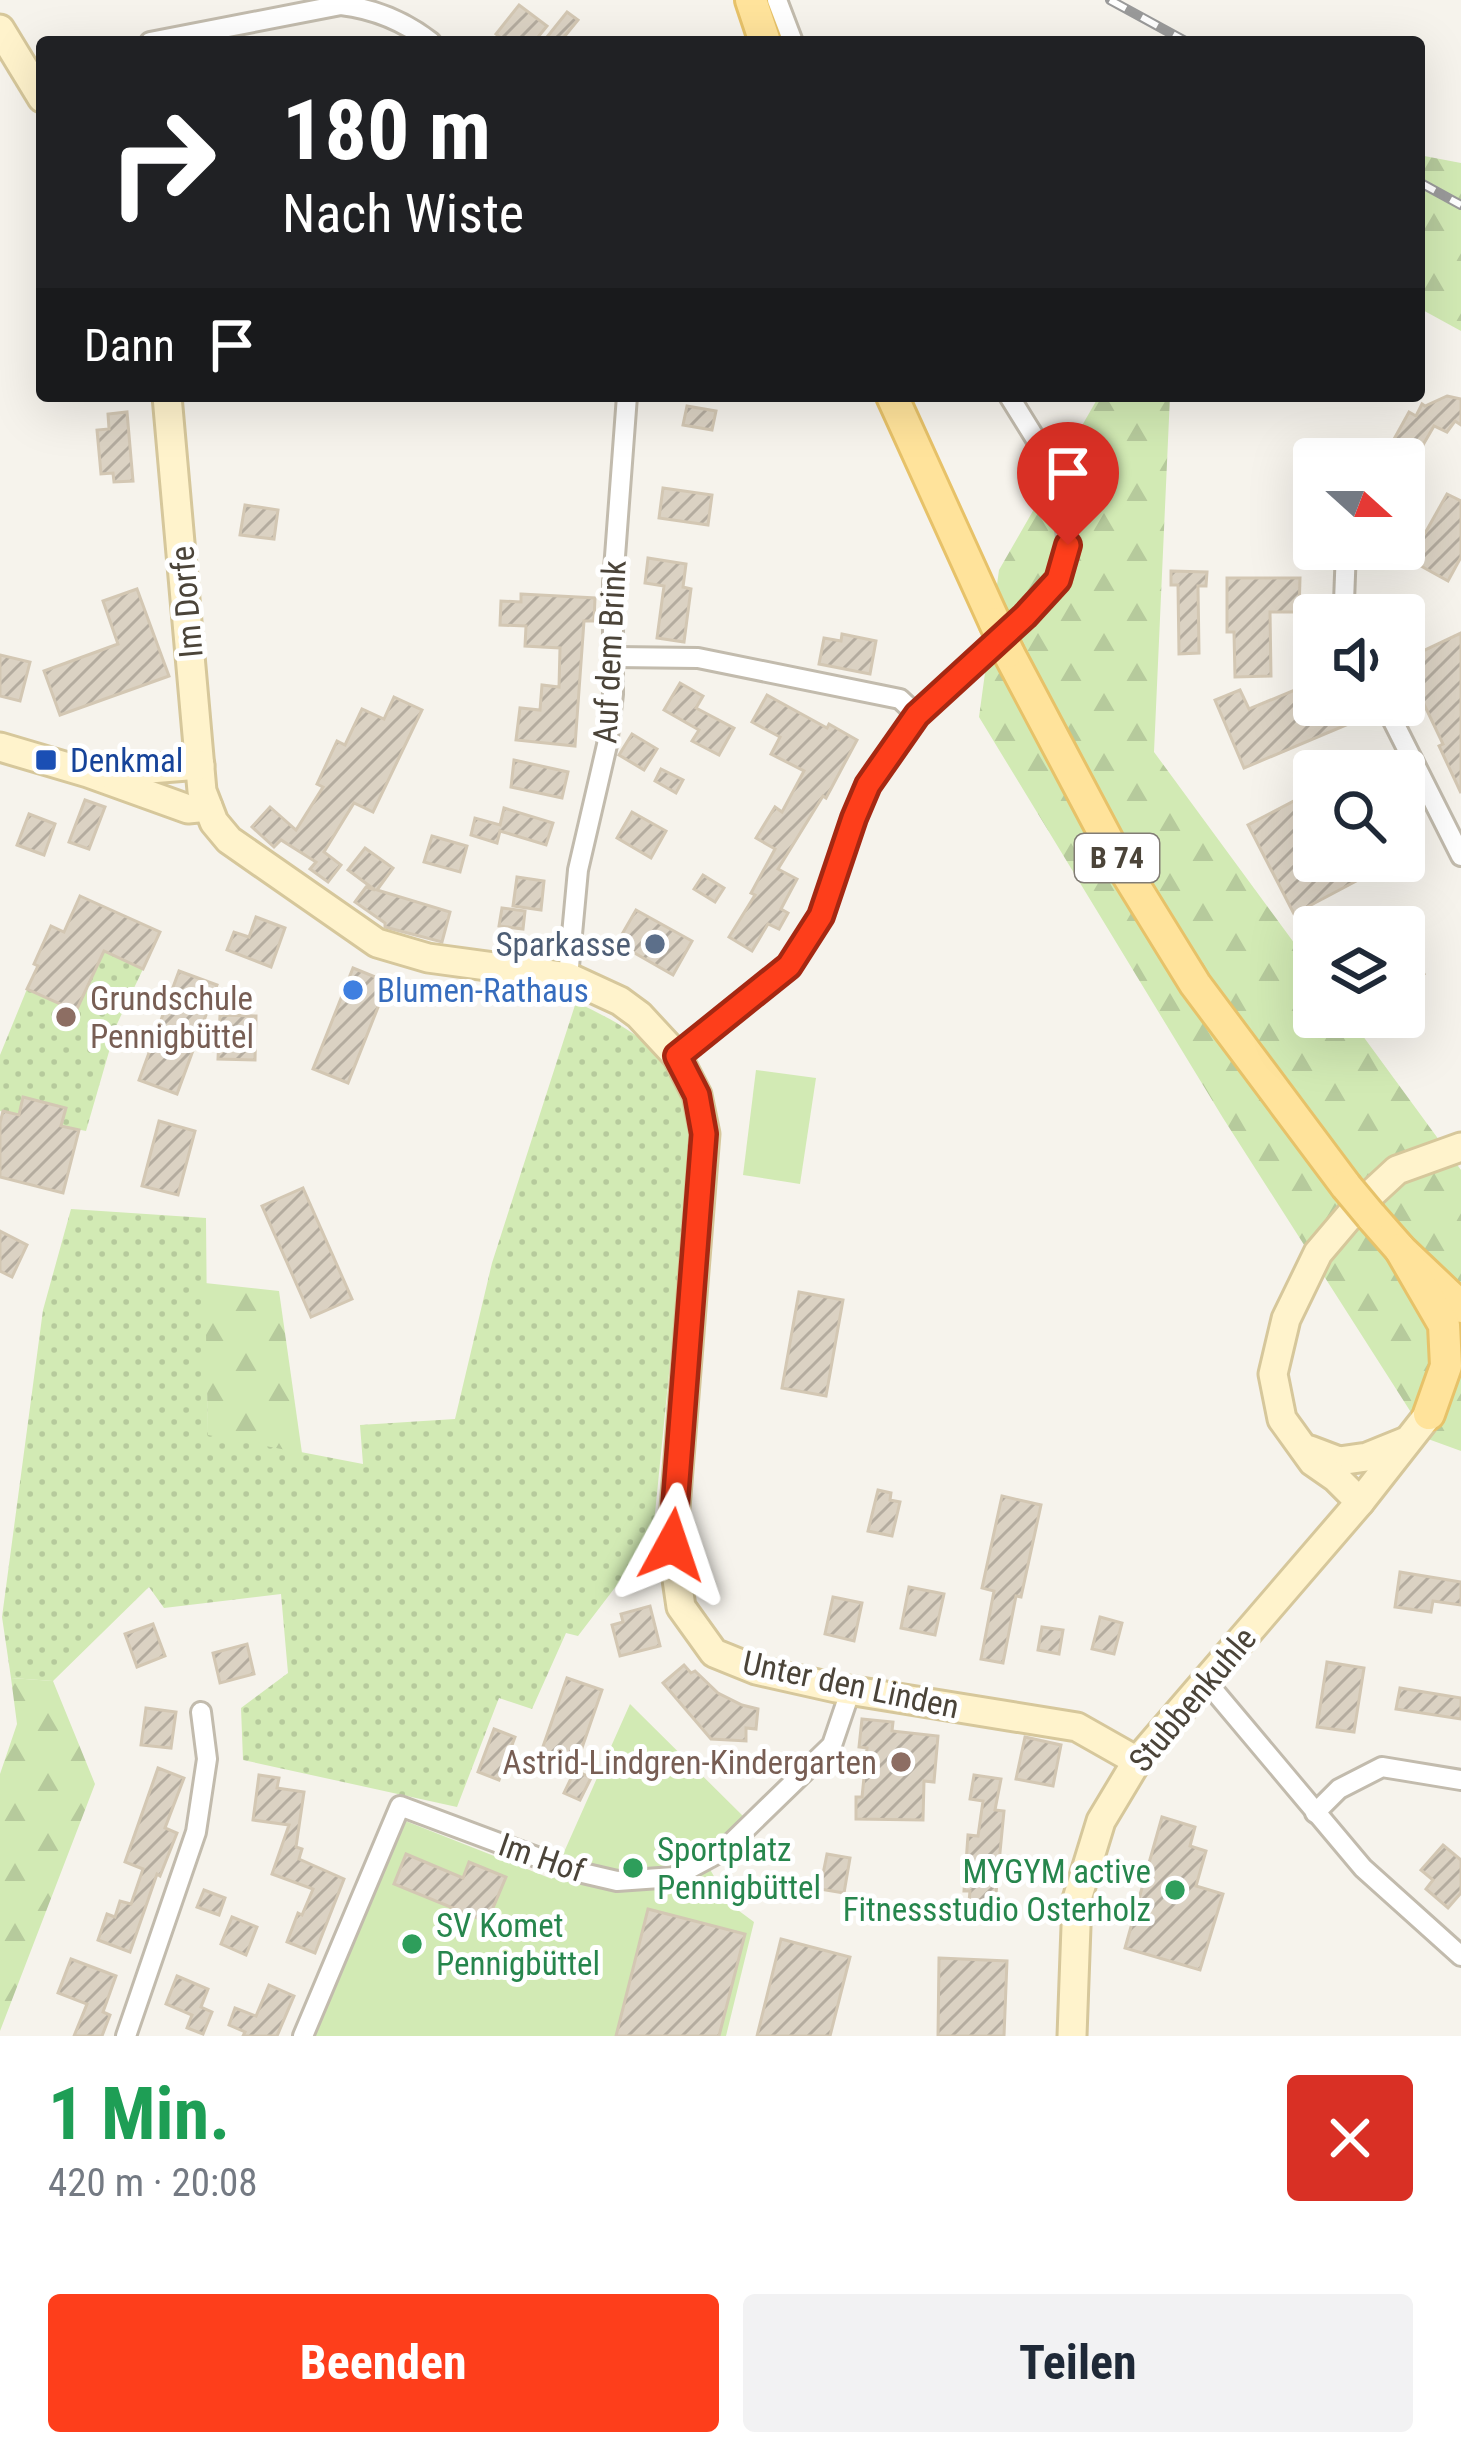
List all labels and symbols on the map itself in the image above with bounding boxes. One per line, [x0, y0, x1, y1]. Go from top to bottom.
pin [1017, 422, 1119, 545]
north arrow [1293, 438, 1425, 570]
street label: Im Dorfe [162, 545, 211, 659]
street label: Auf dem Brink [585, 559, 634, 745]
place label: Denkmal [70, 741, 183, 780]
marker: Denkmal [33, 747, 59, 773]
road number: B 74 [1075, 834, 1159, 882]
place label: Sparkasse [496, 925, 631, 964]
marker: Sparkasse [642, 931, 668, 957]
place label: Blumen-Rathaus [377, 971, 589, 1010]
marker: Blumen-Rathaus [340, 977, 366, 1003]
place label: Grundschule Pennigbüttel [90, 979, 254, 1056]
marker: Grundschule Pennigbüttel [53, 1004, 79, 1030]
position arrow [609, 1482, 735, 1608]
street label: Stubbenkuhle [1121, 1619, 1264, 1780]
street label: Unter den Linden [739, 1643, 962, 1726]
place label: Astrid-Lindgren-Kindergarten [502, 1743, 877, 1782]
marker: Astrid-Lindgren-Kindergarten [888, 1749, 914, 1775]
street label: Im Hof [494, 1825, 590, 1890]
place label: Sportplatz Pennigbüttel [657, 1830, 821, 1907]
place label: MYGYM active Fitnessstudio Osterholz [843, 1852, 1151, 1929]
marker: Sportplatz Pennigbüttel [620, 1855, 646, 1881]
marker: MYGYM active Fitnessstudio Osterholz [1162, 1877, 1188, 1903]
place label: SV Komet Pennigbüttel [436, 1906, 600, 1983]
marker: SV Komet Pennigbüttel [399, 1931, 425, 1957]

